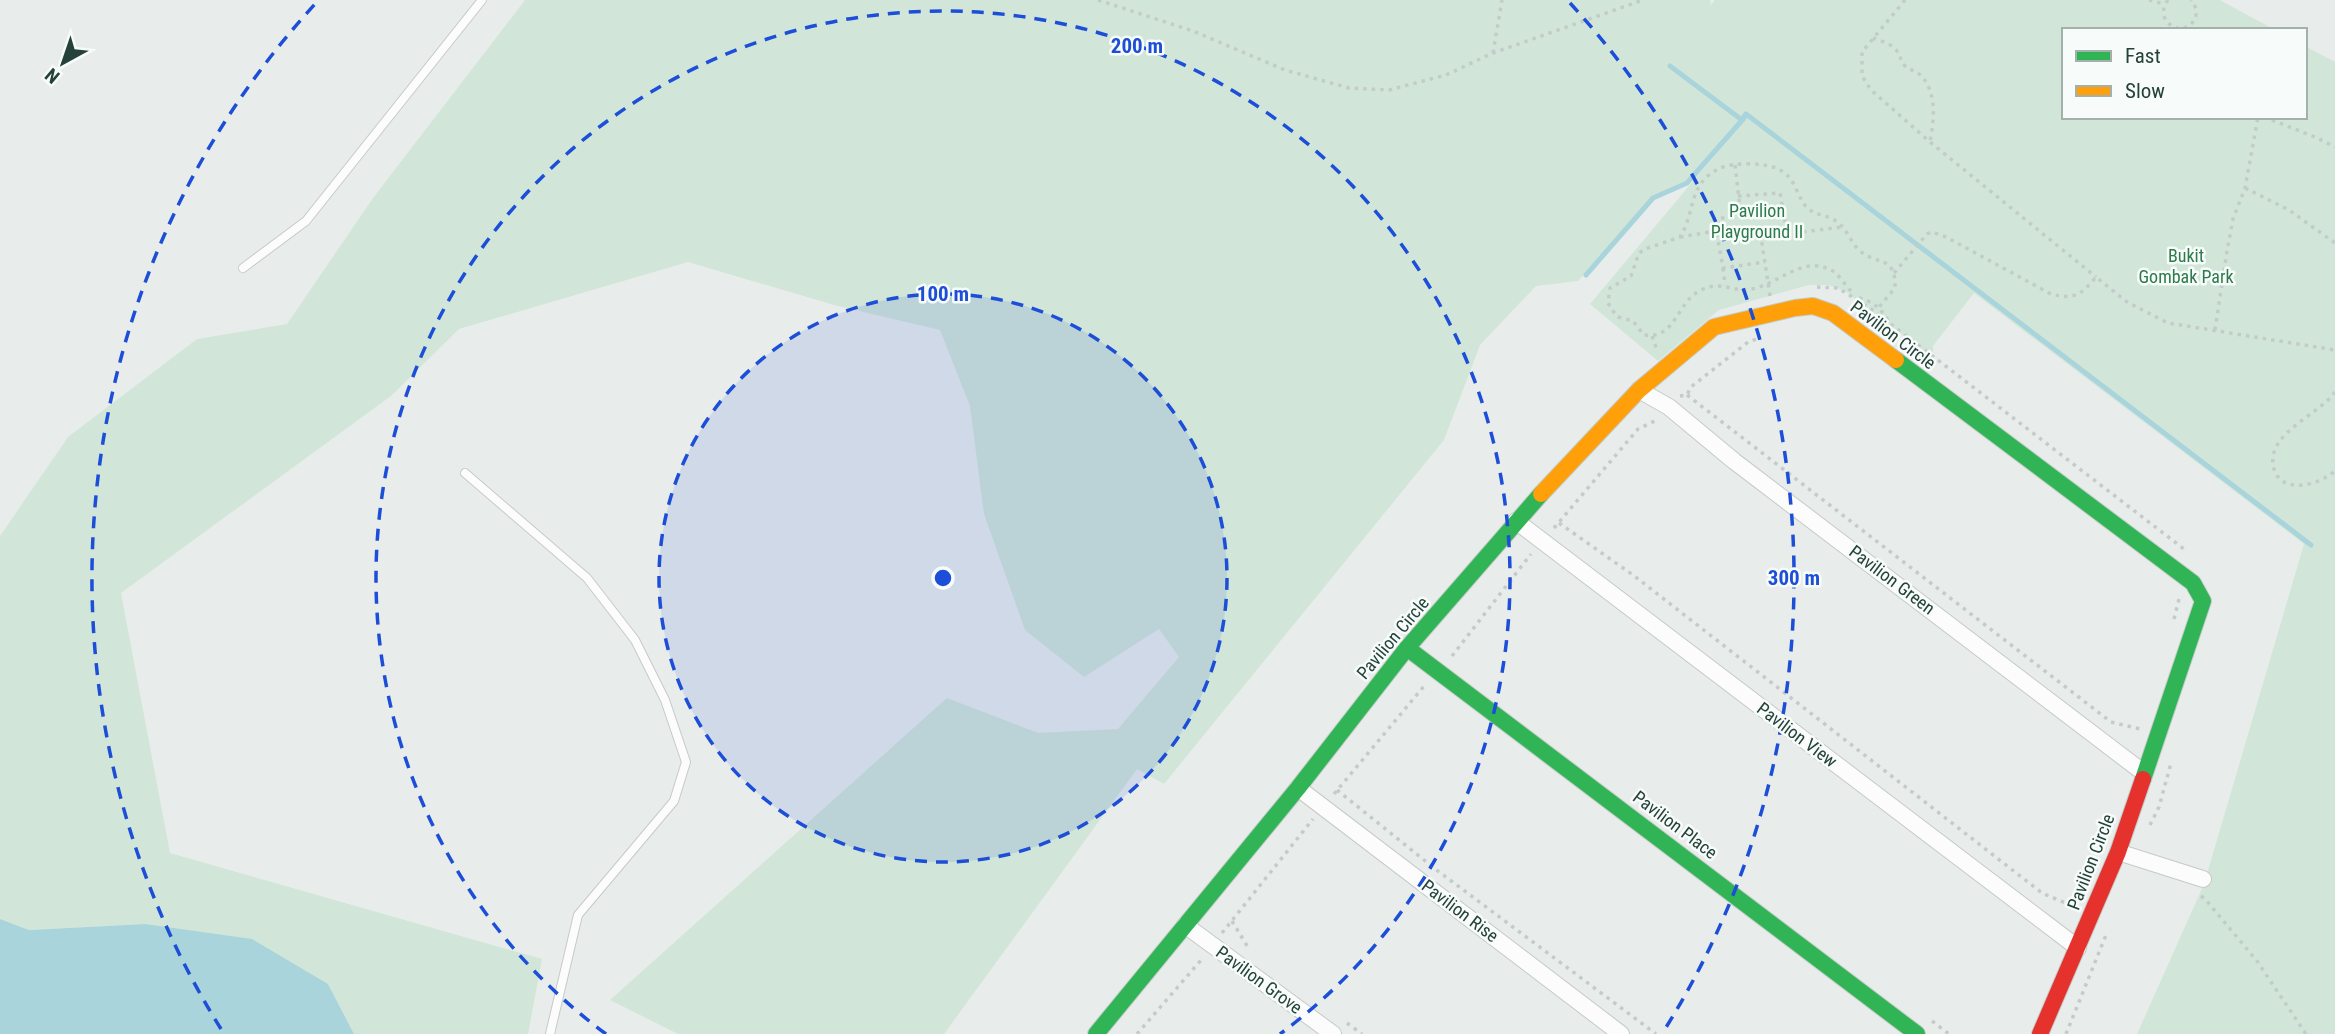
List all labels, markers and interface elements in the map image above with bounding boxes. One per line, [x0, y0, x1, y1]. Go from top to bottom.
north arrow [28, 28, 98, 98]
legend [2062, 28, 2307, 119]
text: 200 m [1111, 34, 1163, 58]
text: Fast [2125, 44, 2161, 68]
text: N [41, 63, 64, 88]
text: Slow [2125, 79, 2165, 103]
park label: Pavilion Playground II [1711, 200, 1803, 242]
park label: Bukit Gombak Park [2138, 245, 2234, 287]
text: 100 m [917, 282, 969, 306]
street label: Pavilion Circle [1847, 296, 1940, 373]
street label: Pavilion Green [1845, 541, 1939, 619]
centre of rings [931, 566, 955, 590]
text: 300 m [1768, 566, 1820, 590]
street label: Pavilion Circle [1352, 592, 1433, 683]
street label: Pavilion View [1753, 698, 1842, 772]
street label: Pavilion Place [1629, 786, 1721, 863]
street label: Pavilion Circle [2063, 811, 2118, 913]
street label: Pavilion Rise [1418, 875, 1503, 946]
street label: Pavilion Grove [1212, 941, 1306, 1018]

